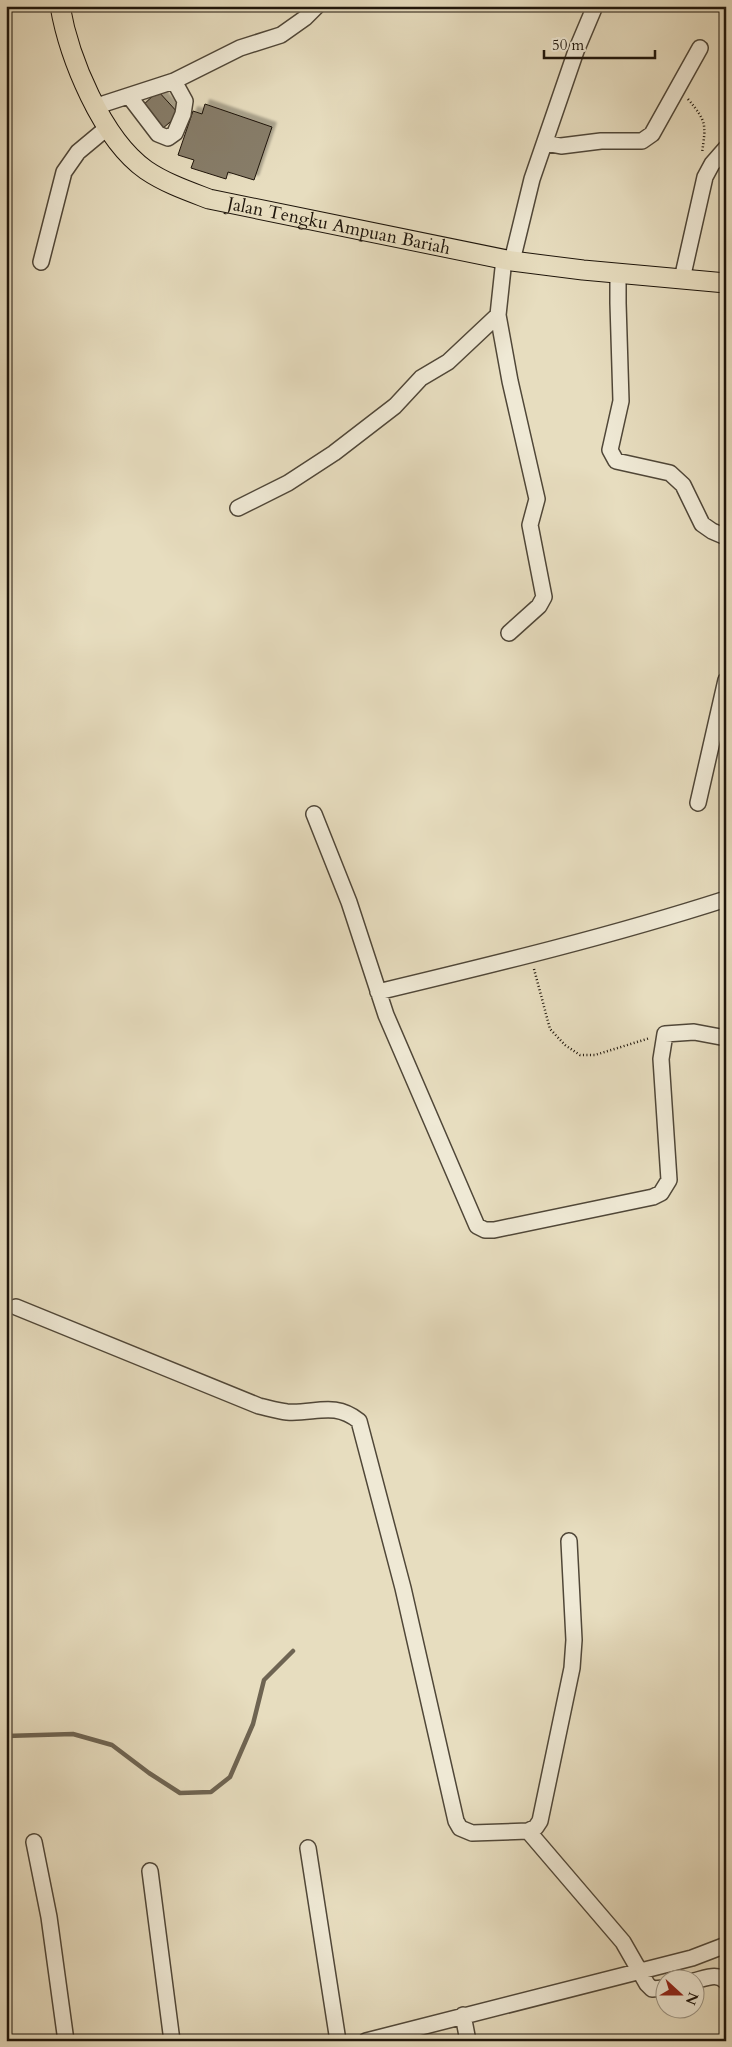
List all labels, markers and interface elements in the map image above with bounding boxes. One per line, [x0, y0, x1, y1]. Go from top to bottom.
scale bar [544, 28, 656, 60]
text: 50 m [552, 35, 584, 55]
street label: Jalan Tengku Ampuan Bariah [222, 190, 453, 261]
north arrow [654, 1970, 704, 2020]
text: N [681, 1989, 703, 2008]

